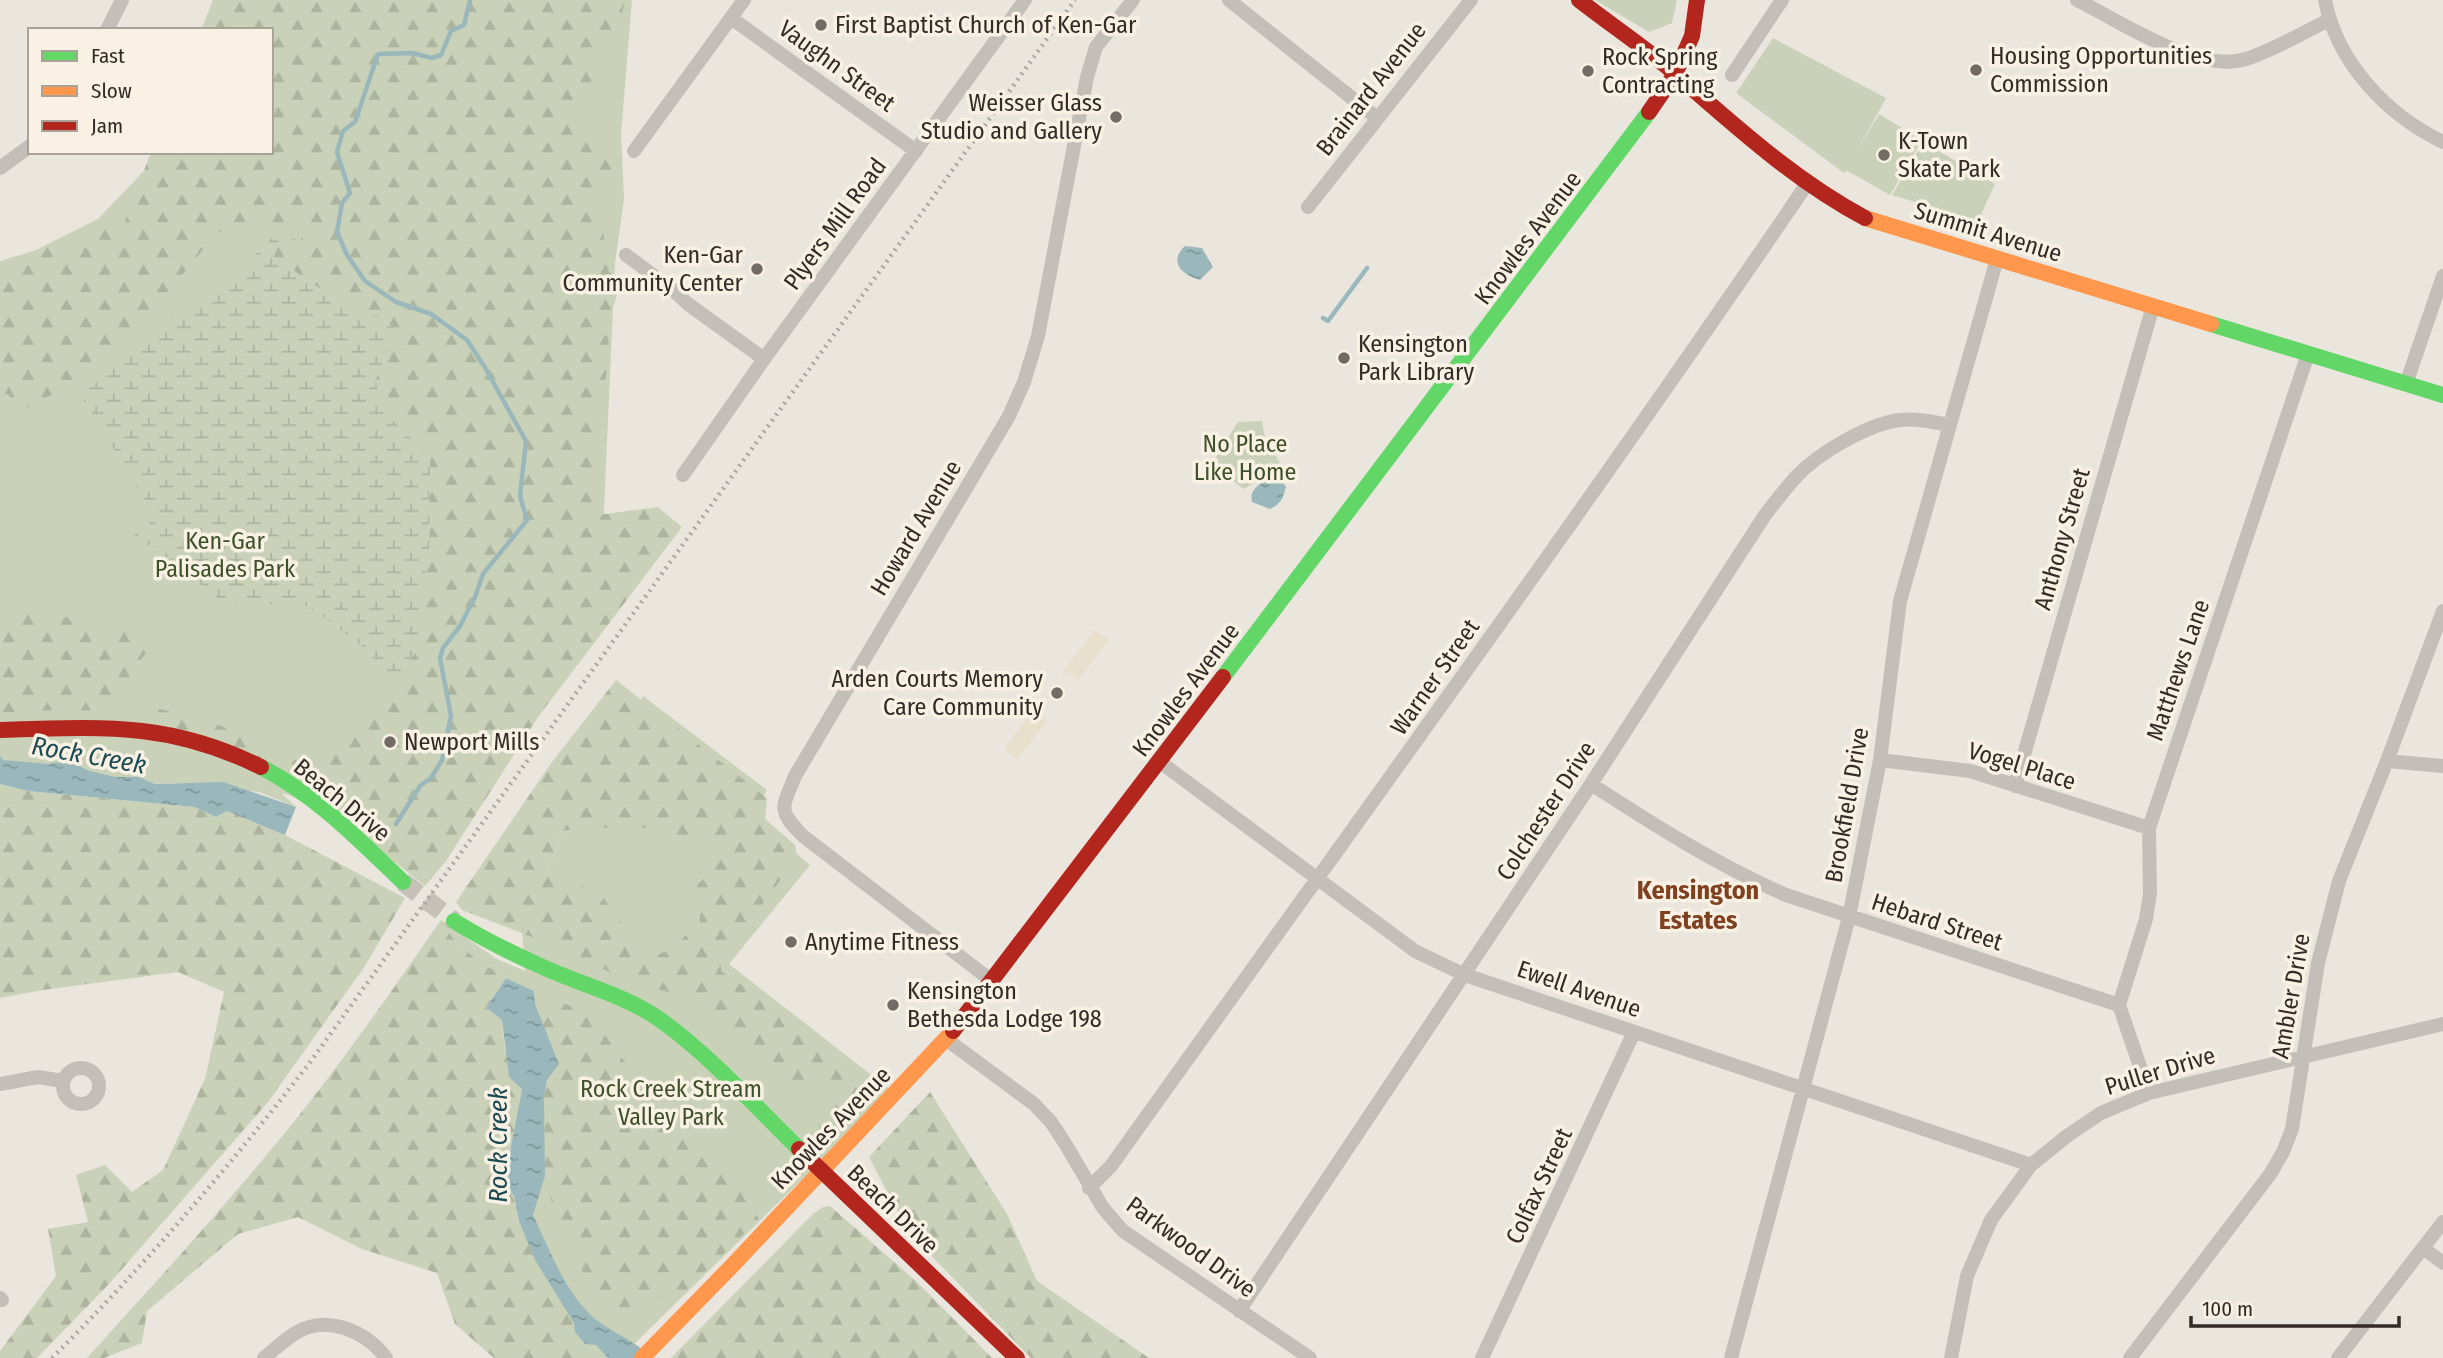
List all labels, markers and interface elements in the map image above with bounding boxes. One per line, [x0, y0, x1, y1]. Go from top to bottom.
place label: First Baptist Church of Ken-Gar [835, 11, 1137, 39]
street label: Vaughn Street [773, 14, 901, 118]
marker: First Baptist Church of Ken-Gar [813, 17, 829, 33]
street label: Brainard Avenue [1310, 17, 1432, 161]
legend [28, 28, 273, 154]
place label: Housing Opportunities Commission [1990, 42, 2212, 98]
text: Fast [91, 43, 125, 69]
place label: Rock Spring Contracting [1602, 43, 1718, 99]
marker: Housing Opportunities Commission [1968, 62, 1984, 78]
marker: Rock Spring Contracting [1580, 63, 1596, 79]
text: Slow [91, 78, 132, 104]
place label: Weisser Glass Studio and Gallery [921, 89, 1102, 145]
marker: Weisser Glass Studio and Gallery [1108, 109, 1124, 125]
text: Jam [91, 113, 123, 139]
place label: K-Town Skate Park [1898, 127, 2001, 183]
marker: K-Town Skate Park [1876, 147, 1892, 163]
street label: Plyers Mill Road [778, 153, 892, 295]
street label: Knowles Avenue [1469, 166, 1587, 310]
street label: Summit Avenue [1911, 196, 2065, 268]
place label: Ken-Gar Community Center [562, 241, 744, 297]
marker: Ken-Gar Community Center [749, 261, 765, 277]
place label: Kensington Park Library [1358, 330, 1474, 386]
marker: Kensington Park Library [1336, 350, 1352, 366]
park label: No Place Like Home [1194, 430, 1296, 486]
street label: Howard Avenue [865, 455, 967, 601]
street label: Anthony Street [2028, 465, 2096, 613]
park label: Ken-Gar Palisades Park [155, 527, 296, 583]
street label: Matthews Lane [2141, 596, 2215, 744]
street label: Warner Street [1385, 614, 1485, 740]
street label: Knowles Avenue [1127, 618, 1245, 762]
place label: Arden Courts Memory Care Community [832, 665, 1043, 721]
marker: Arden Courts Memory Care Community [1049, 685, 1065, 701]
street label: Brookfield Drive [1820, 725, 1874, 885]
place label: Newport Mills [404, 728, 539, 756]
water label: Rock Creek [29, 730, 149, 781]
marker: Newport Mills [382, 734, 398, 750]
street label: Colchester Drive [1491, 736, 1601, 886]
street label: Vogel Place [1965, 736, 2079, 796]
street label: Beach Drive [288, 753, 396, 847]
district label: Kensington Estates [1637, 875, 1759, 936]
street label: Hebard Street [1868, 888, 2006, 956]
place label: Anytime Fitness [805, 928, 959, 956]
street label: Ambler Drive [2266, 931, 2316, 1061]
marker: Anytime Fitness [783, 934, 799, 950]
street label: Ewell Avenue [1513, 955, 1645, 1023]
place label: Kensington Bethesda Lodge 198 [907, 977, 1102, 1033]
marker: Kensington Bethesda Lodge 198 [885, 997, 901, 1013]
street label: Puller Drive [2102, 1041, 2218, 1101]
street label: Knowles Avenue [765, 1061, 897, 1195]
park label: Rock Creek Stream Valley Park [580, 1075, 762, 1131]
water label: Rock Creek [483, 1087, 514, 1203]
street label: Colfax Street [1500, 1124, 1578, 1248]
street label: Beach Drive [842, 1159, 944, 1259]
street label: Parkwood Drive [1121, 1191, 1261, 1303]
scale bar [2191, 1284, 2399, 1328]
text: 100 m [2202, 1296, 2253, 1322]

